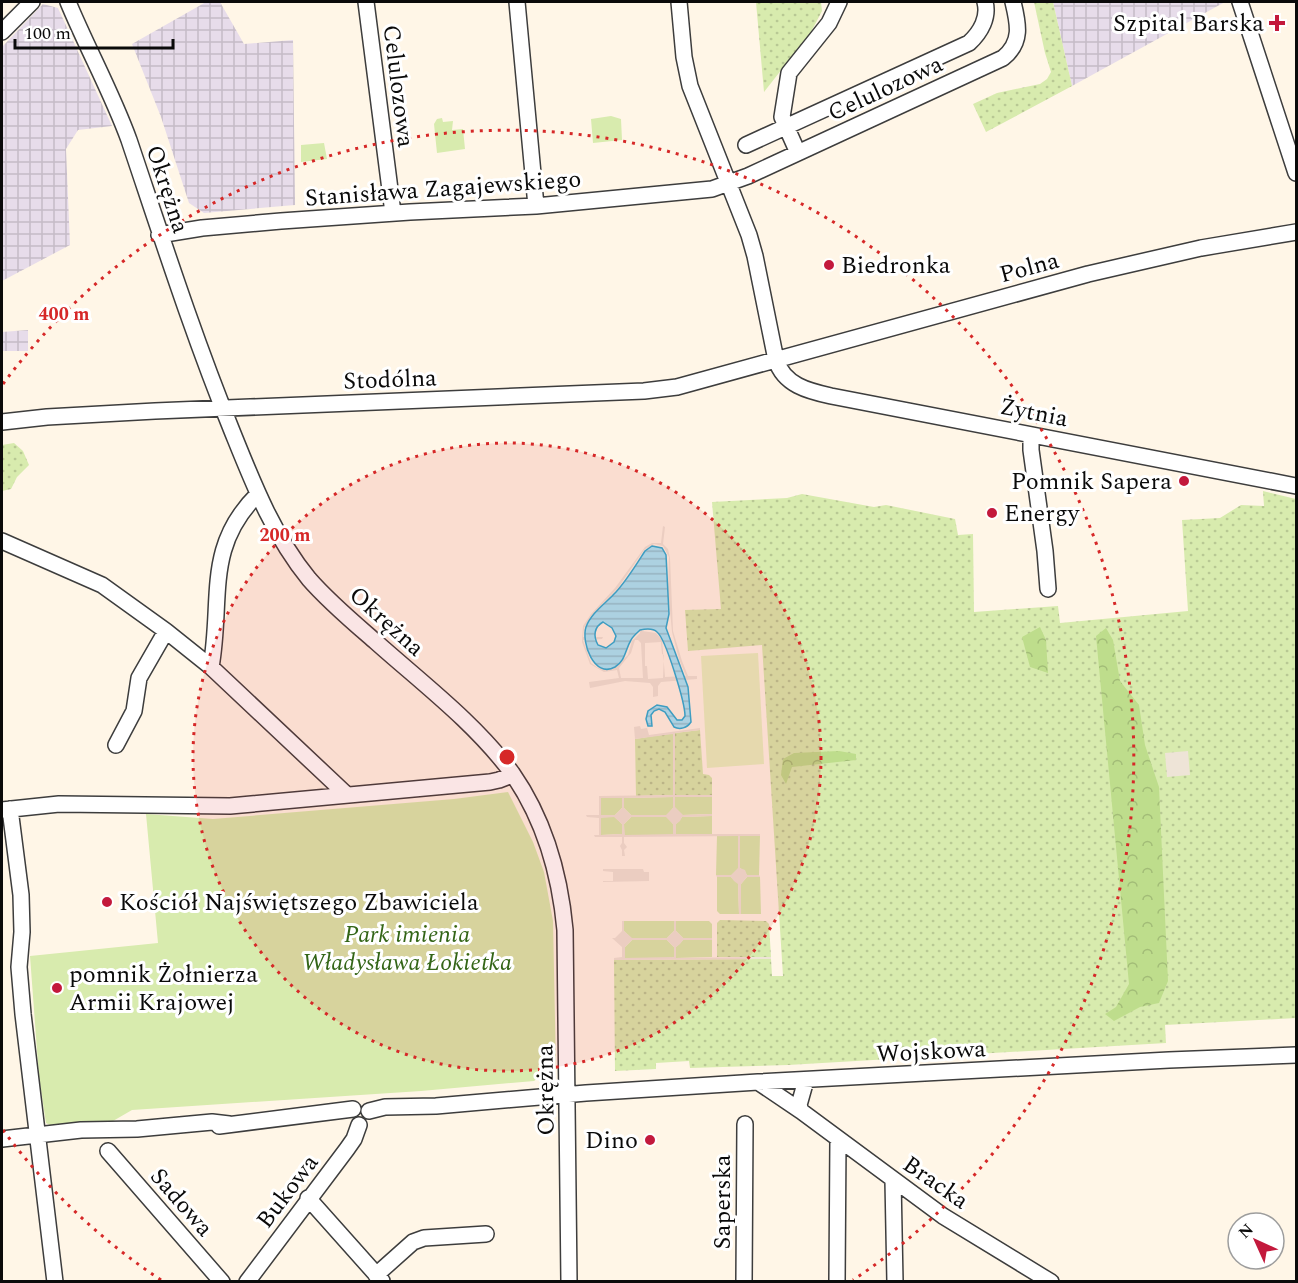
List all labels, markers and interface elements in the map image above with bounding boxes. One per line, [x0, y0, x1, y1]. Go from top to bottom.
place label: Szpital Barska [1113, 6, 1264, 42]
scale bar [15, 12, 172, 50]
marker: Szpital Barska [1268, 14, 1286, 32]
text: 100 m [24, 20, 71, 47]
street label: Celulozowa [373, 23, 423, 150]
street label: Celulozowa [822, 46, 949, 131]
street label: Okrężna [136, 140, 198, 238]
street label: Stanisława Zagajewskiego [304, 161, 582, 217]
street label: Polna [995, 243, 1063, 293]
place label: Biedronka [841, 248, 951, 284]
marker: Biedronka [822, 258, 836, 272]
text: 400 m [38, 301, 90, 328]
street label: Stodólna [343, 360, 438, 400]
street label: Żytnia [997, 389, 1071, 437]
place label: Pomnik Sapera [1011, 464, 1172, 500]
marker: Pomnik Sapera [1177, 474, 1191, 488]
place label: Energy [1004, 496, 1081, 532]
marker: Energy [985, 506, 999, 520]
text: 200 m [259, 522, 311, 549]
street label: Okrężna [340, 578, 432, 666]
centre of rings [497, 747, 517, 767]
place label: Kościół Najświętszego Zbawiciela [119, 885, 479, 921]
marker: Kościół Najświętszego Zbawiciela [100, 895, 114, 909]
park label: Park imienia Władysława Łokietka [302, 917, 512, 981]
place label: pomnik Żołnierza Armii Krajowej [69, 957, 258, 1021]
marker: pomnik Żołnierza Armii Krajowej [50, 981, 64, 995]
street label: Wojskowa [875, 1031, 987, 1073]
street label: Okrężna [527, 1044, 565, 1136]
place label: Dino [585, 1123, 638, 1159]
marker: Dino [643, 1133, 657, 1147]
street label: Bukowa [248, 1147, 328, 1236]
street label: Bracka [895, 1147, 976, 1219]
street label: Saperska [705, 1154, 741, 1249]
street label: Sadowa [141, 1160, 222, 1245]
north arrow [1226, 1211, 1286, 1271]
text: N [1233, 1218, 1259, 1244]

